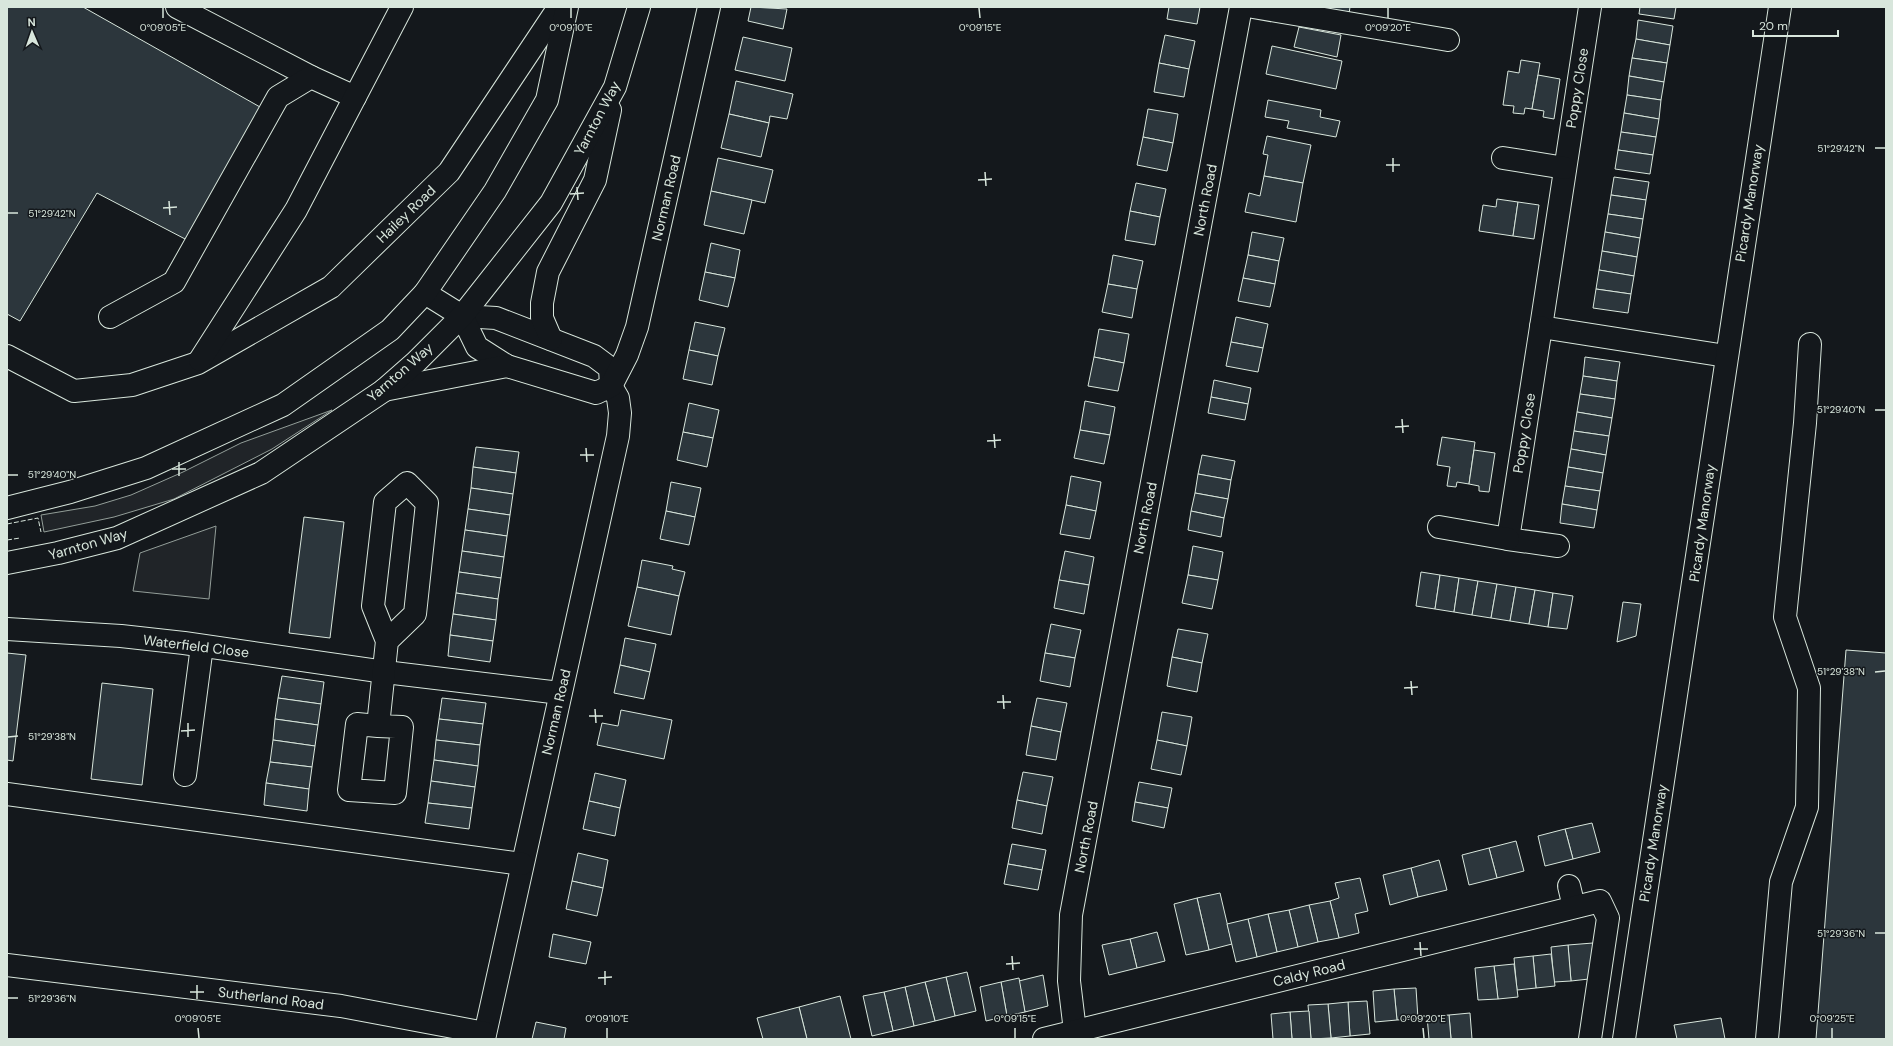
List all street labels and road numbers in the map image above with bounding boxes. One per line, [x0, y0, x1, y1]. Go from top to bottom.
street label: Poppy Close [1562, 47, 1592, 129]
street label: Yarnton Way [570, 78, 624, 158]
street label: Picardy Manorway [1731, 143, 1767, 263]
street label: Norman Road [647, 153, 685, 243]
street label: North Road [1189, 162, 1221, 238]
street label: Hailey Road [373, 181, 439, 247]
street label: Yarnton Way [363, 338, 437, 405]
street label: Poppy Close [1509, 392, 1539, 474]
street label: Picardy Manorway [1685, 463, 1719, 583]
street label: North Road [1129, 480, 1161, 556]
street label: Yarnton Way [46, 524, 130, 564]
street label: Waterfield Close [142, 631, 250, 661]
street label: Norman Road [537, 667, 575, 757]
street label: Picardy Manorway [1635, 783, 1671, 903]
street label: North Road [1070, 799, 1102, 875]
street label: Caldy Road [1271, 955, 1347, 991]
street label: Sutherland Road [217, 983, 325, 1013]

